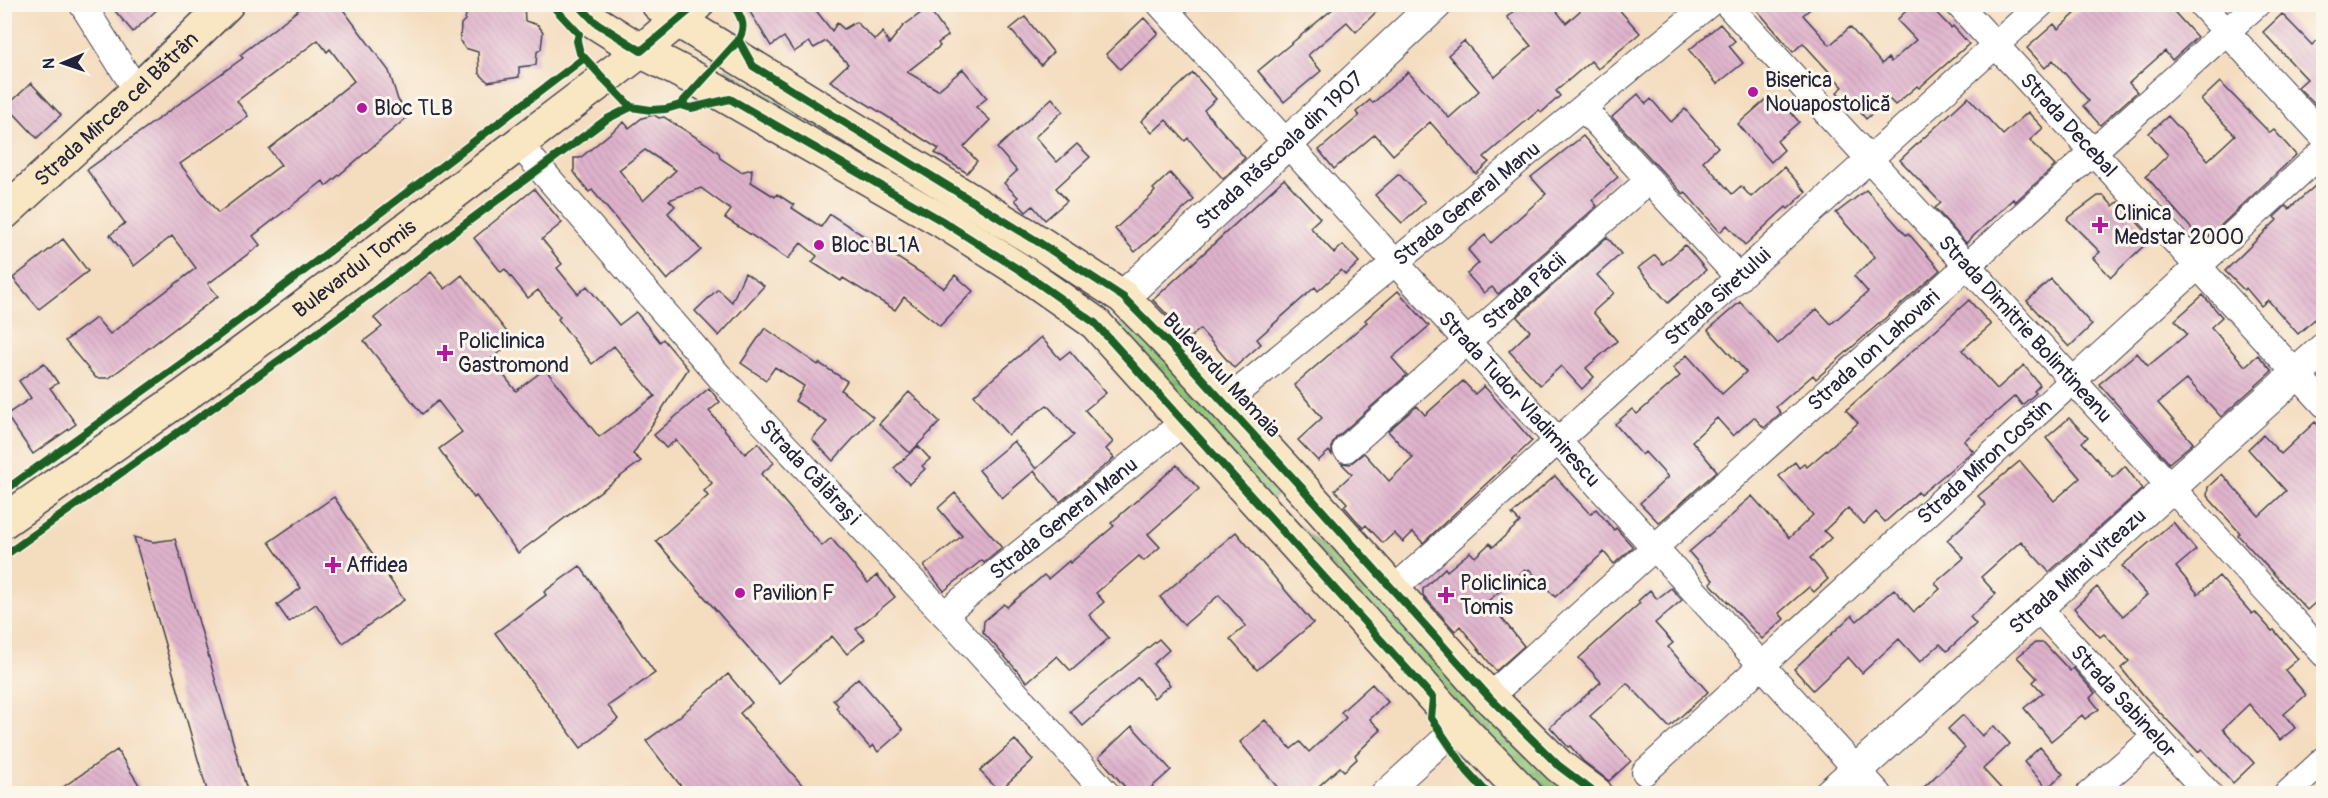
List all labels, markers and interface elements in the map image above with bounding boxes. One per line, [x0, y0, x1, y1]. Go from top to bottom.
street label: Strada Mircea cel Bătrân [29, 26, 204, 193]
north arrow [33, 33, 93, 93]
text: N [39, 58, 59, 69]
street label: Strada Răscoala din 1907 [1190, 66, 1369, 236]
place label: Biserica Nouapostolică [1765, 67, 1891, 118]
street label: Strada Decebal [2014, 67, 2123, 183]
marker: Biserica Nouapostolică [1746, 85, 1760, 99]
place label: Bloc TLB [374, 95, 453, 122]
marker: Bloc TLB [355, 101, 369, 115]
street label: Strada General Manu [1388, 136, 1546, 272]
place label: Clinica Medstar 2000 [2114, 200, 2244, 251]
street label: Bulevardul Tomis [288, 213, 422, 324]
marker: Clinica Medstar 2000 [2091, 216, 2109, 234]
street label: Strada Dimitrie Bolintineanu [1932, 230, 2118, 429]
place label: Bloc BL1A [831, 232, 920, 259]
marker: Bloc BL1A [812, 238, 826, 252]
street label: Strada Siretului [1659, 242, 1777, 352]
street label: Strada Păcii [1477, 247, 1572, 336]
street label: Strada Ion Lahovari [1802, 283, 1946, 417]
street label: Strada Tudor Vladimirescu [1432, 306, 1606, 493]
street label: Bulevardul Mamaia [1157, 307, 1287, 444]
place label: Policlinica Gastromond [458, 328, 569, 379]
marker: Policlinica Gastromond [436, 344, 454, 362]
street label: Strada Miron Costin [1912, 393, 2058, 530]
street label: Strada Călărași [753, 414, 866, 531]
street label: Strada General Manu [984, 451, 1143, 586]
street label: Strada Mihai Viteazu [2003, 503, 2152, 640]
place label: Affidea [346, 552, 408, 579]
marker: Affidea [324, 556, 342, 574]
place label: Policlinica Tomis [1460, 570, 1547, 621]
place label: Pavilion F [752, 580, 835, 607]
marker: Pavilion F [733, 586, 747, 600]
marker: Policlinica Tomis [1437, 586, 1455, 604]
street label: Strada Sabinelor [2064, 639, 2182, 764]

